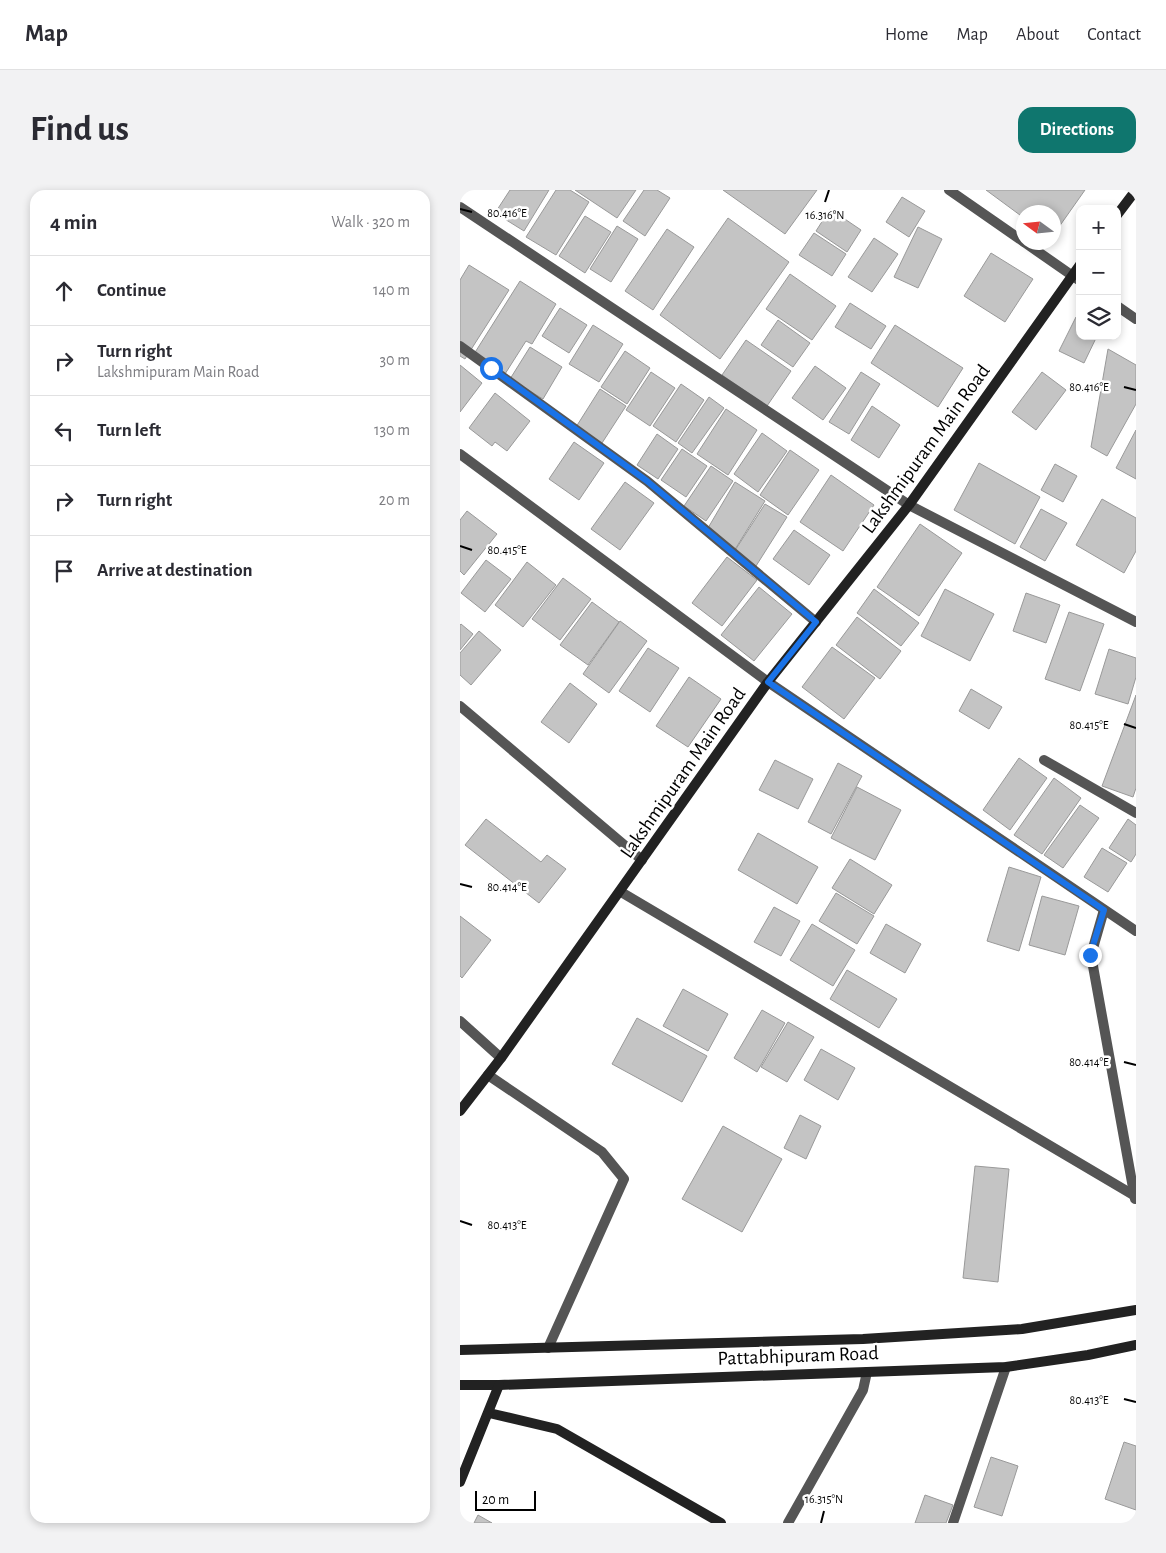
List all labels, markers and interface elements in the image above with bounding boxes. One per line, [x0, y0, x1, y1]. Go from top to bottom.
text: Map [25, 22, 68, 46]
text: Home [885, 26, 928, 44]
text: Map [956, 26, 988, 44]
text: About [1016, 26, 1059, 44]
text: Contact [1087, 26, 1141, 44]
button: Directions [1018, 107, 1136, 153]
text: Find us [30, 112, 129, 147]
north arrow [1016, 205, 1061, 250]
map controls [1076, 205, 1121, 340]
button: + [1076, 205, 1121, 250]
text: 80.416°E [487, 207, 527, 219]
text: 16.316°N [806, 209, 844, 221]
text: 4 min [50, 212, 97, 233]
text: Walk · 320 m [331, 214, 410, 230]
button: − [1076, 250, 1121, 295]
icon: ahead [50, 277, 78, 305]
text: Continue [97, 281, 166, 300]
text: 140 m [373, 282, 410, 298]
button: layers [1076, 295, 1121, 340]
text: Turn right [97, 342, 172, 361]
icon: right [50, 347, 78, 375]
text: 30 m [380, 352, 410, 368]
route start [480, 357, 503, 380]
street label: Lakshmipuram Main Road [858, 361, 994, 537]
text: Lakshmipuram Main Road [97, 364, 259, 380]
text: 80.416°E [1069, 381, 1109, 393]
icon: left [50, 417, 78, 445]
text: Turn left [97, 421, 161, 440]
text: 130 m [374, 422, 410, 438]
icon: right [50, 487, 78, 515]
text: Turn right [97, 491, 172, 510]
text: 20 m [379, 492, 410, 508]
text: 80.415°E [488, 544, 527, 556]
icon: arrive [50, 557, 78, 585]
text: Arrive at destination [97, 561, 253, 580]
street label: Lakshmipuram Main Road [617, 684, 749, 862]
text: 80.415°E [1070, 719, 1109, 731]
text: 80.414°E [487, 881, 527, 893]
route end [1079, 944, 1102, 967]
text: 80.414°E [1069, 1056, 1109, 1068]
text: 80.413°E [488, 1219, 527, 1231]
street label: Pattabhipuram Road [717, 1343, 879, 1369]
text: 80.413°E [1070, 1394, 1109, 1406]
scale bar [475, 1488, 536, 1511]
text: 20 m [482, 1493, 509, 1507]
text: 16.315°N [805, 1493, 843, 1505]

